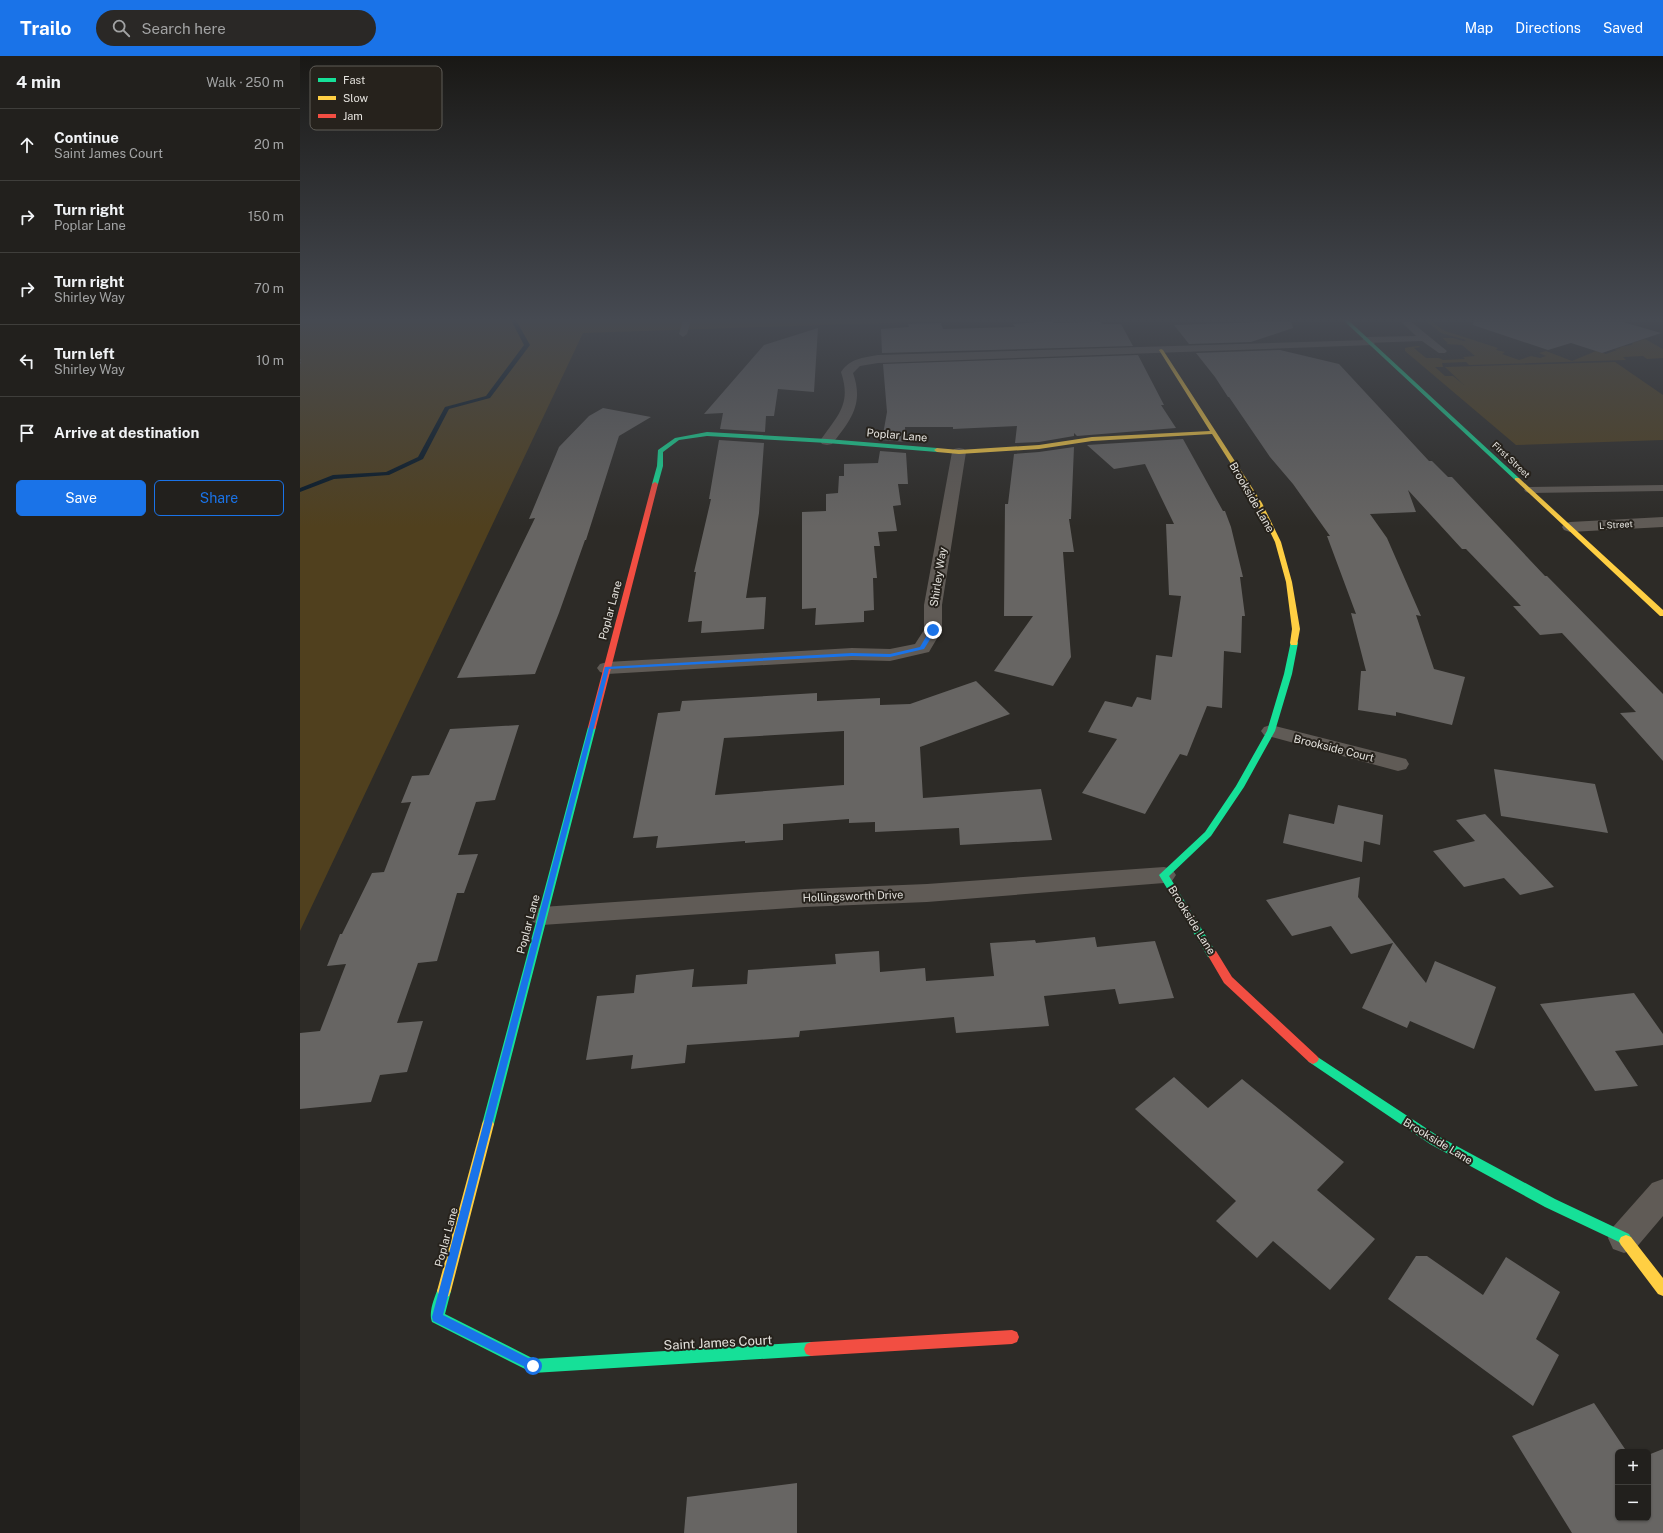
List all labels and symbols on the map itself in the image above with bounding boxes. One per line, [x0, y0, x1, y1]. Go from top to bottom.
legend [310, 66, 442, 130]
text: Fast [343, 74, 365, 86]
text: Slow [343, 92, 369, 104]
text: Jam [343, 110, 363, 122]
street label: Poplar Lane [866, 426, 928, 444]
street label: First Street [1490, 439, 1533, 480]
street label: Brookside Lane [1227, 460, 1277, 534]
street label: L Street [1599, 518, 1634, 531]
street label: Shirley Way [927, 546, 949, 608]
street label: Poplar Lane [596, 579, 624, 641]
route end [924, 621, 942, 639]
street label: Brookside Court [1293, 732, 1375, 764]
street label: Brookside Lane [1166, 883, 1218, 957]
street label: Hollingsworth Drive [802, 888, 904, 904]
street label: Poplar Lane [514, 893, 542, 955]
street label: Brookside Lane [1401, 1116, 1475, 1166]
street label: Poplar Lane [432, 1206, 460, 1268]
street label: Saint James Court [663, 1332, 773, 1353]
route start [524, 1357, 542, 1375]

